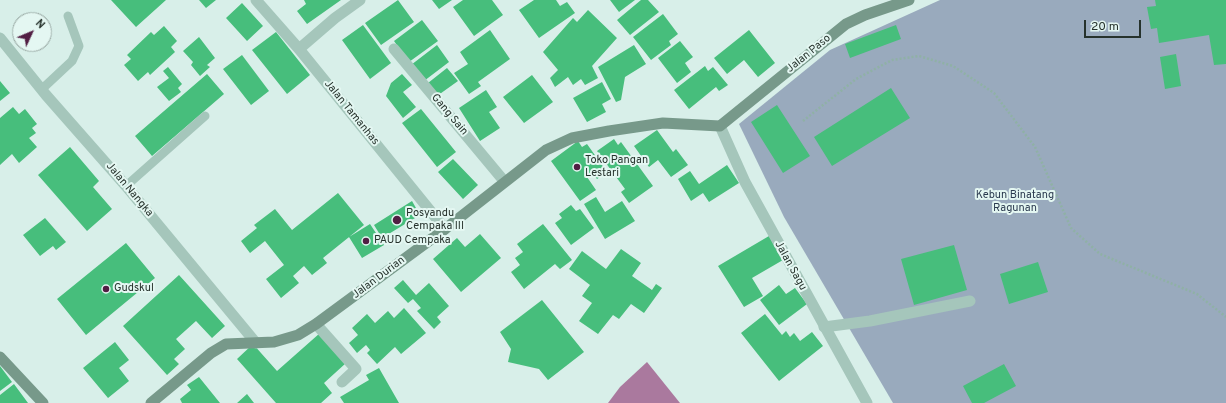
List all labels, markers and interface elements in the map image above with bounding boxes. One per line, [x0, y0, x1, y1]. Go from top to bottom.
north arrow [12, 12, 52, 52]
scale bar [1086, 12, 1143, 38]
text: N [32, 17, 48, 32]
text: 20 m [1091, 19, 1119, 35]
street label: Jalan Paso [784, 32, 834, 76]
street label: Jalan Tamanhas [321, 78, 381, 148]
street label: Gang Sain [428, 92, 470, 138]
place label: Toko Pangan Lestari [585, 154, 648, 180]
street label: Jalan Nangka [103, 160, 155, 220]
marker: Toko Pangan Lestari [572, 162, 582, 172]
park label: Kebun Binatang Ragunan [976, 189, 1054, 215]
place label: Posyandu Cempaka III [406, 207, 464, 233]
marker: Posyandu Cempaka III [391, 214, 403, 226]
place label: PAUD Cempaka [374, 234, 451, 248]
marker: PAUD Cempaka [361, 236, 371, 246]
street label: Jalan Sagu [771, 239, 809, 293]
street label: Jalan Durian [350, 254, 408, 302]
place label: Gudskul [114, 282, 154, 296]
marker: Gudskul [101, 284, 111, 294]

